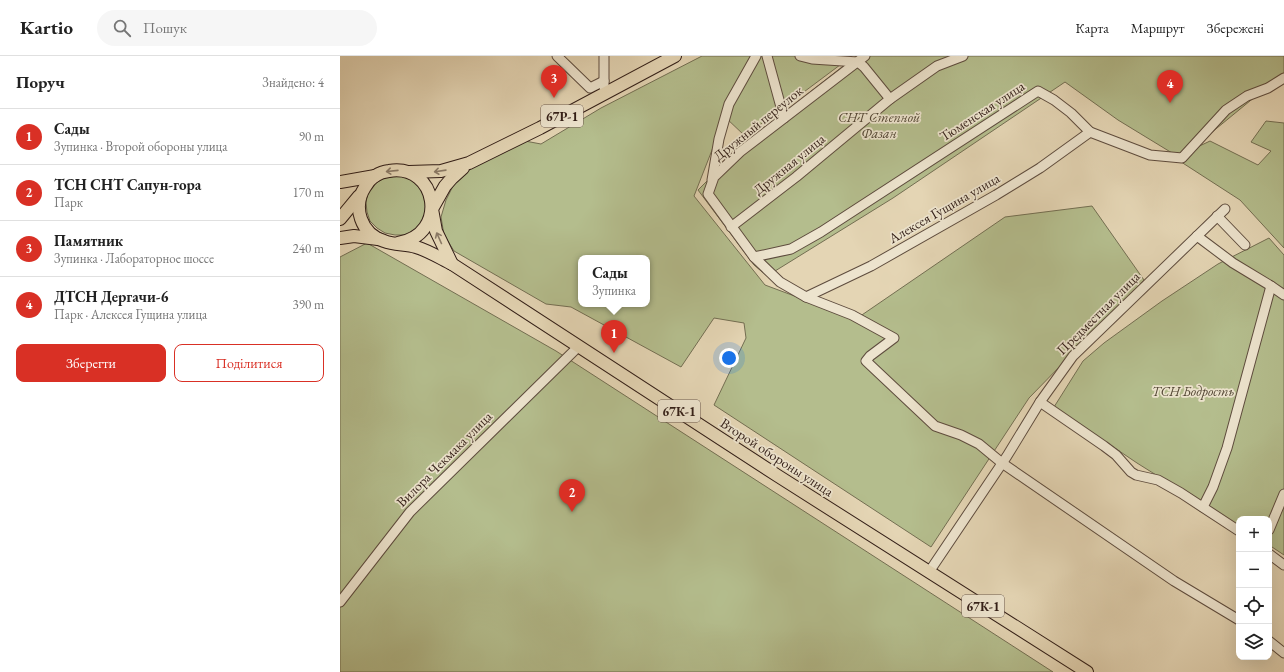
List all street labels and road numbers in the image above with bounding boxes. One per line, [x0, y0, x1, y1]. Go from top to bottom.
street label: Тюменская улица [936, 77, 1028, 145]
street label: Дружный переулок [710, 81, 807, 165]
road number: 67Р-1 [541, 105, 583, 127]
street label: Дружная улица [749, 129, 829, 198]
street label: Алексея Гущина улица [884, 169, 1003, 248]
street label: Предместная улица [1052, 267, 1144, 359]
road number: 67К-1 [658, 400, 700, 422]
street label: Вилора Чекмака улица [392, 407, 496, 511]
street label: Второй обороны улица [717, 414, 837, 501]
road number: 67К-1 [962, 595, 1004, 617]

